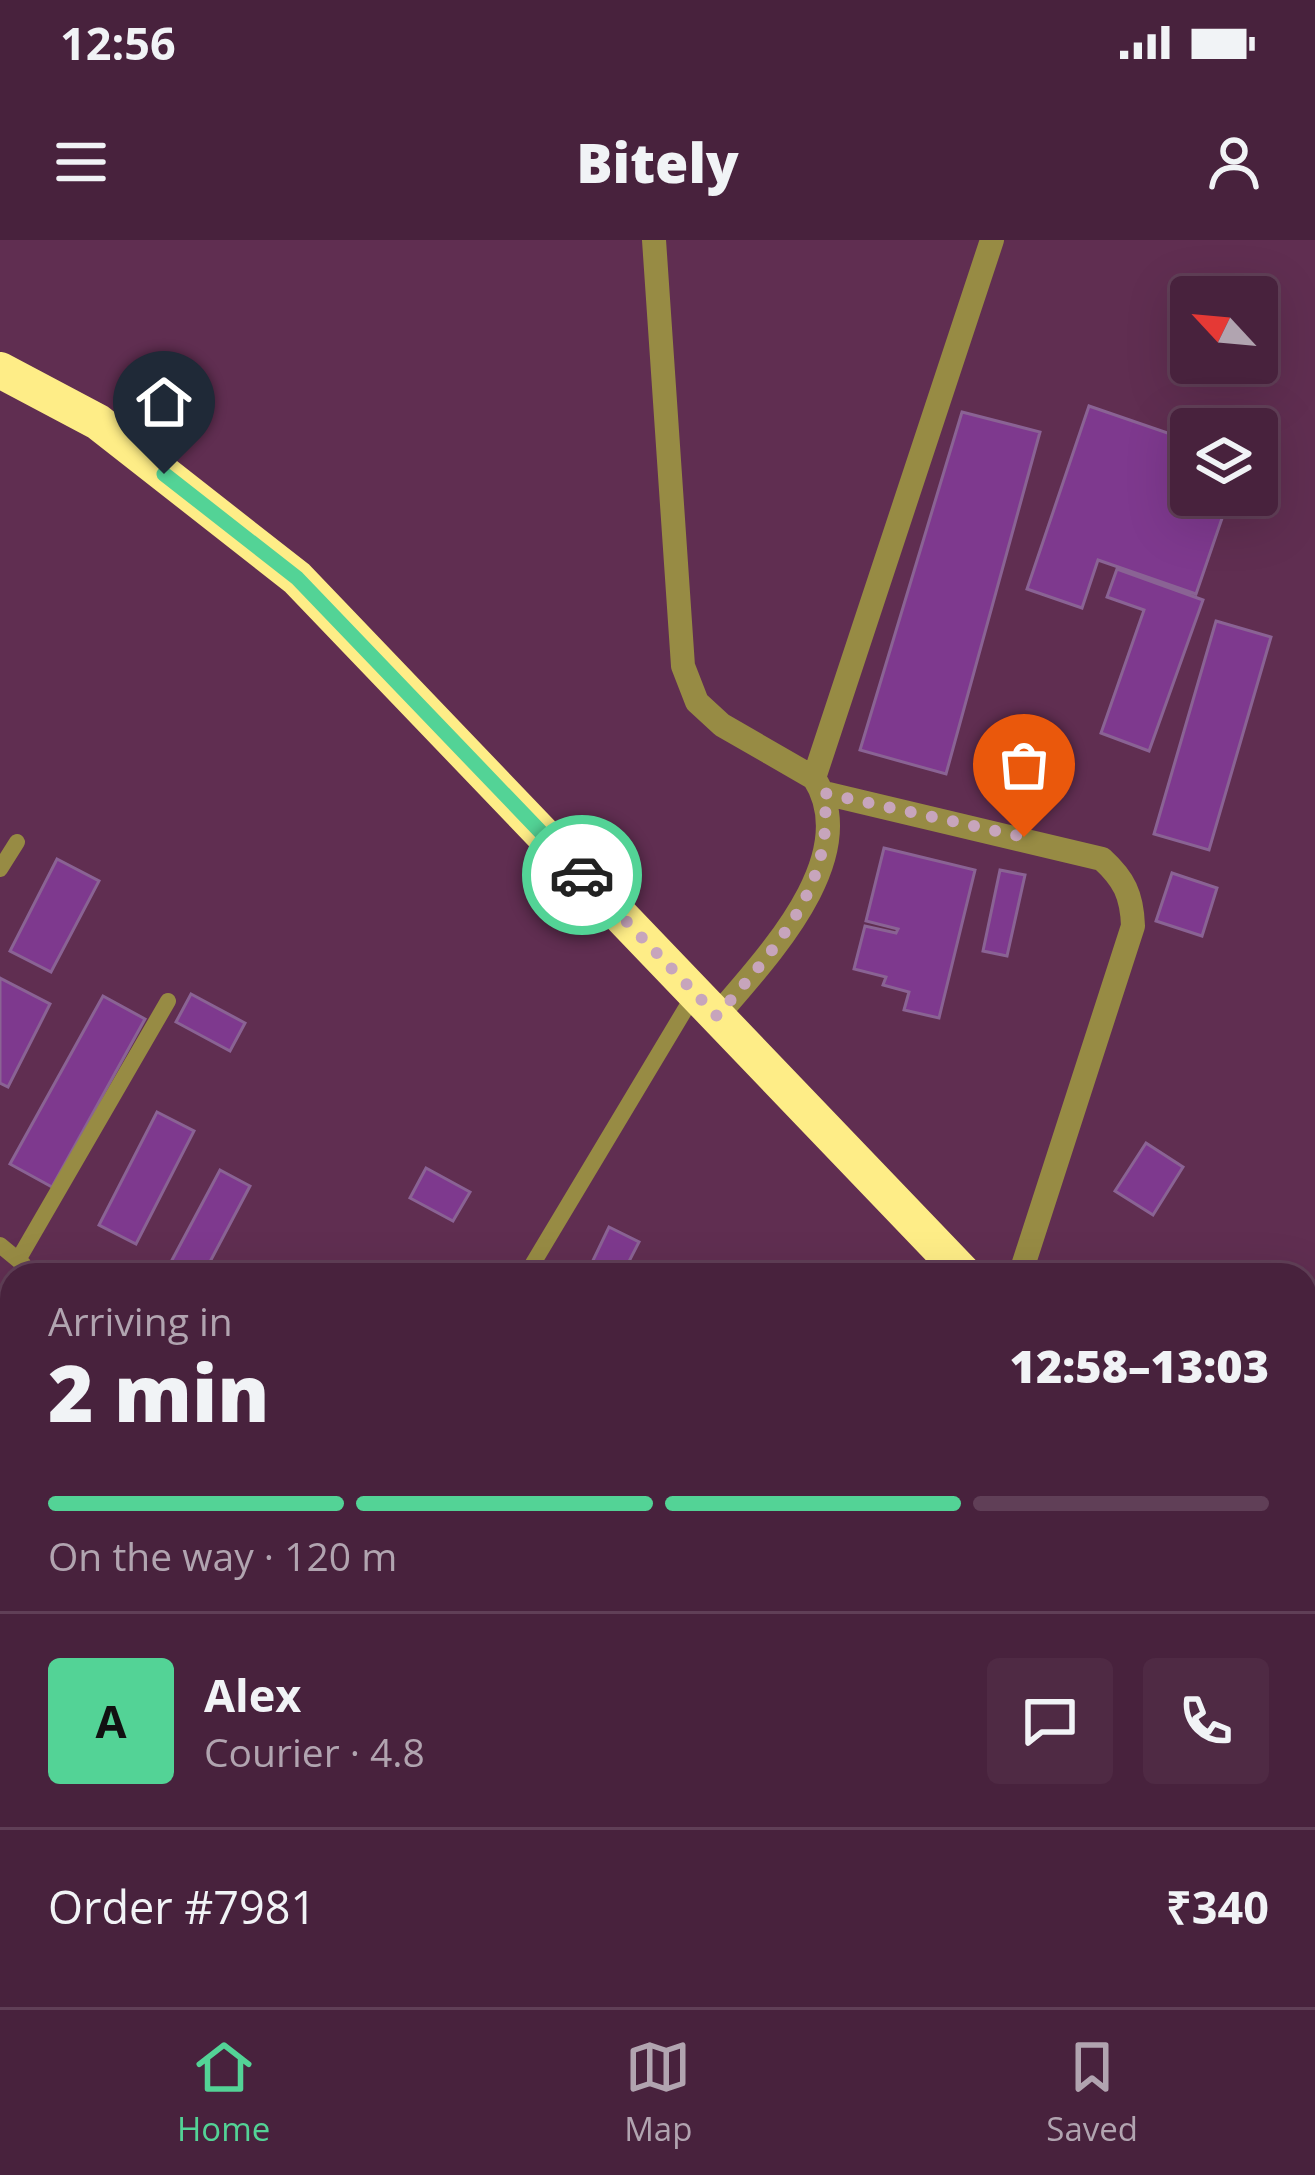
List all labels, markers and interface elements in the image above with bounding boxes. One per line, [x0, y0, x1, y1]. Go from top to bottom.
text: 12:56 [60, 12, 176, 73]
text: Bitely [576, 125, 739, 199]
icon: menu [48, 129, 114, 195]
icon: person [1201, 129, 1267, 195]
north arrow [1170, 276, 1278, 384]
map controls [1170, 276, 1278, 516]
pin [113, 351, 215, 474]
icon: home [131, 369, 197, 435]
button: layers [1170, 408, 1278, 516]
pin [973, 714, 1075, 837]
icon: bag [991, 732, 1057, 798]
courier [522, 815, 642, 935]
icon: car [549, 842, 615, 908]
text: Arriving in [48, 1294, 233, 1347]
text: 12:58–13:03 [1010, 1335, 1269, 1396]
text: 2 min [48, 1339, 270, 1445]
text: On the way · 120 m [48, 1529, 397, 1582]
button: chat [987, 1658, 1113, 1784]
button: phone [1143, 1658, 1269, 1784]
text: Alex [204, 1664, 301, 1725]
text: A [95, 1690, 127, 1751]
text: Courier · 4.8 [204, 1725, 425, 1778]
text: Order #7981 [48, 1876, 316, 1937]
text: ₹340 [1166, 1876, 1269, 1937]
tab: Home [177, 2034, 270, 2151]
tab: Map [624, 2034, 692, 2151]
tab: Saved [1046, 2034, 1138, 2151]

